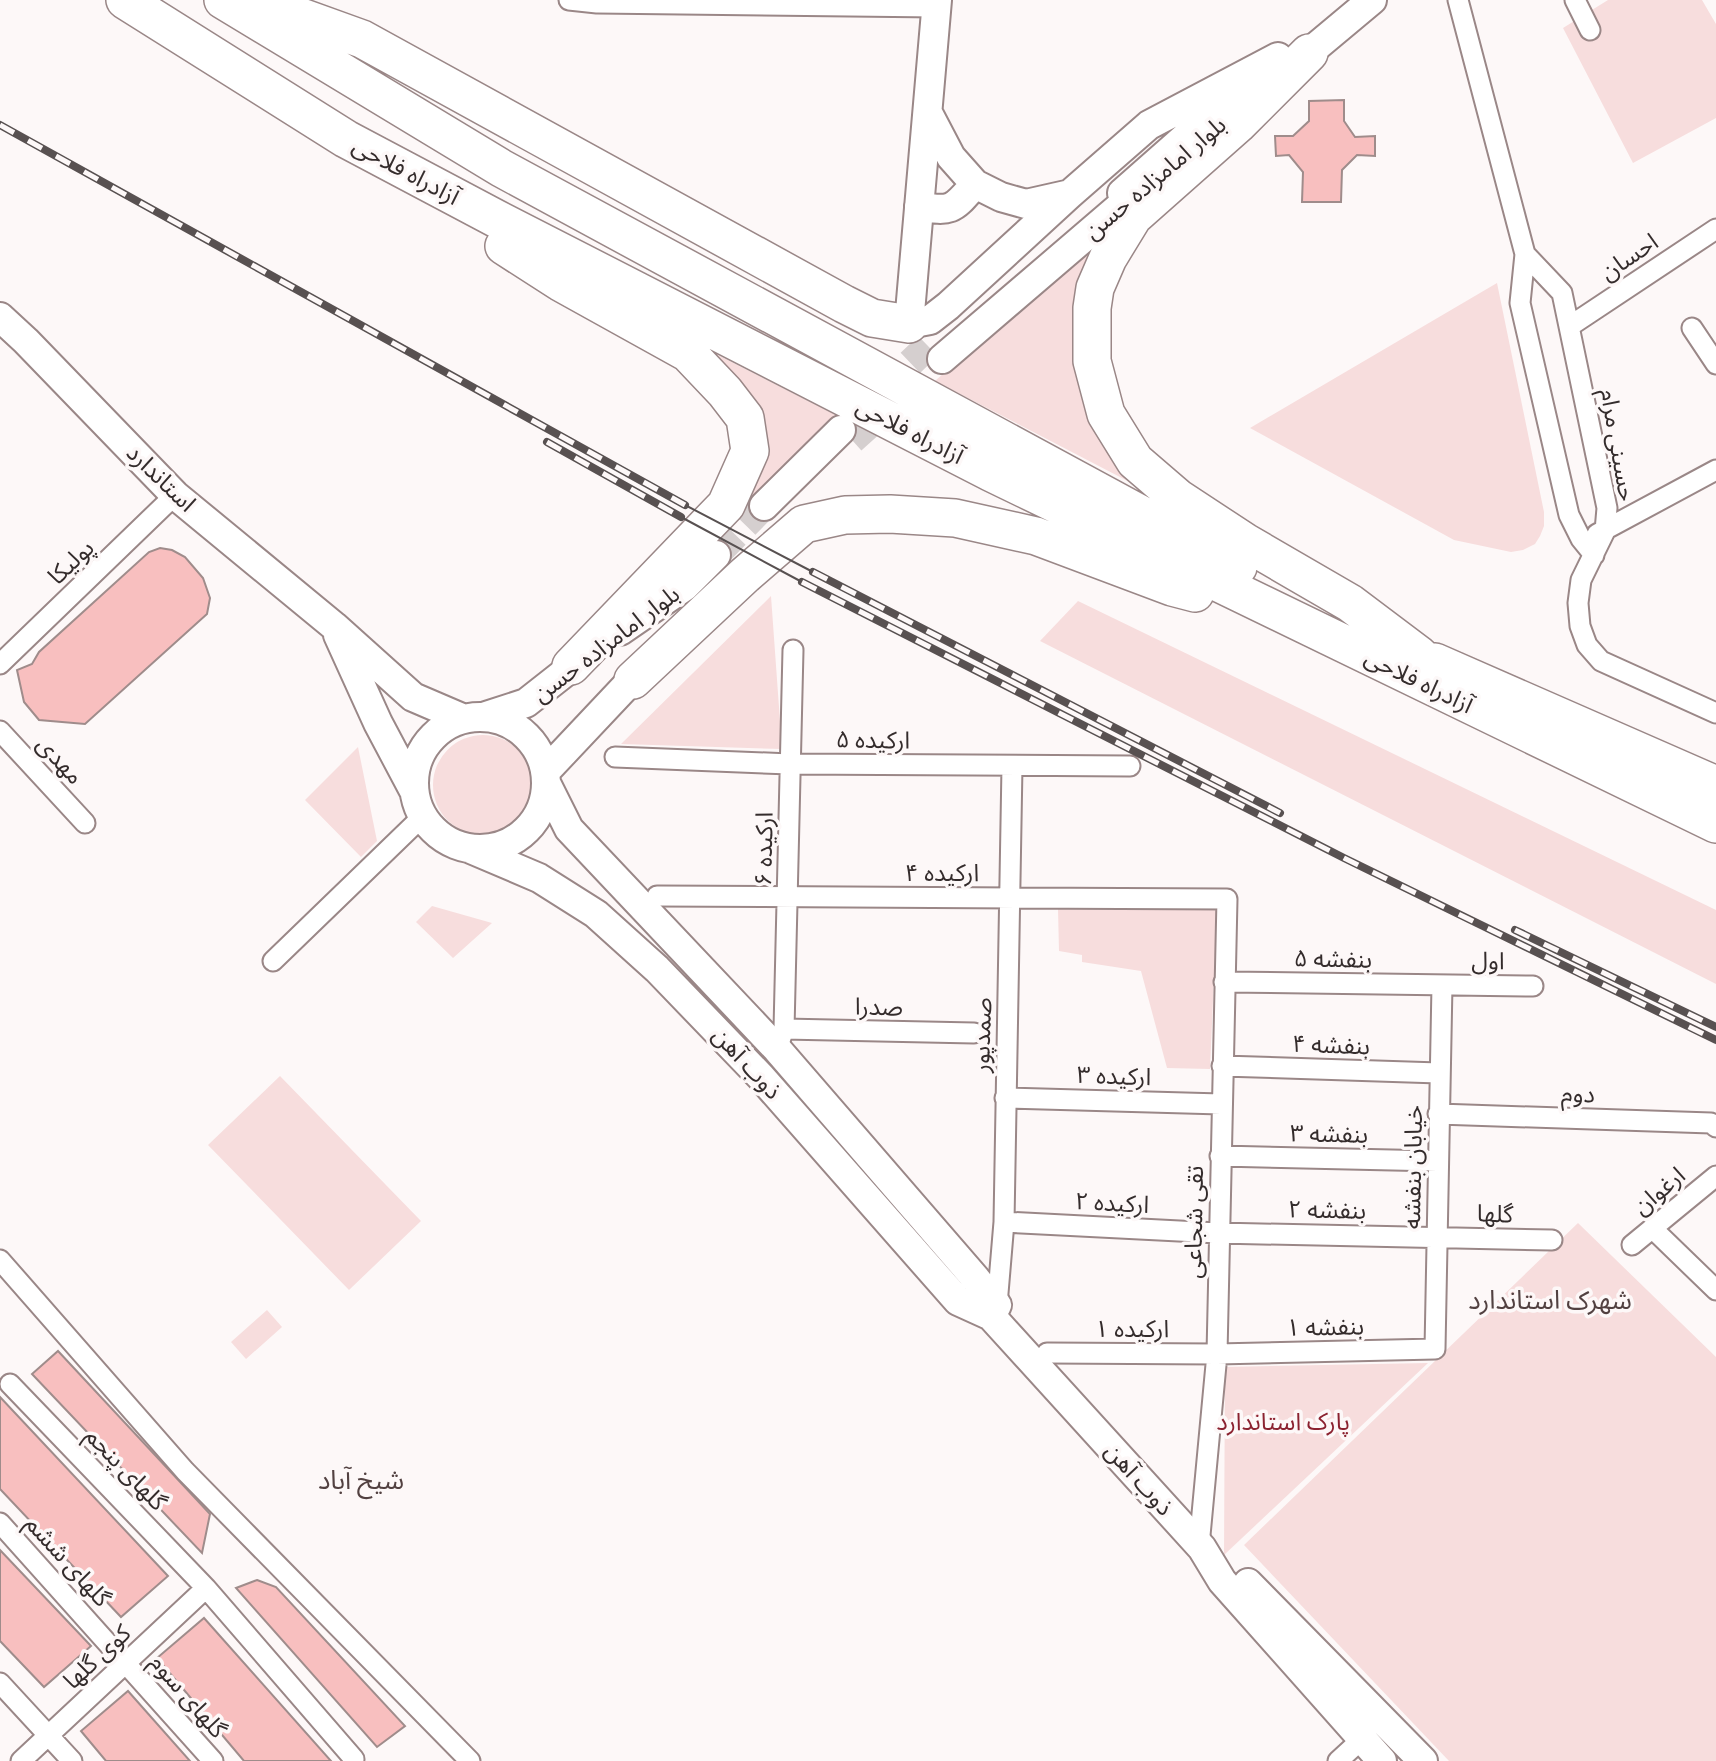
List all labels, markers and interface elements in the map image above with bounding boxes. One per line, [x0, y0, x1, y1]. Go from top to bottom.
street label: بلوار امامزاده حسن [1078, 111, 1232, 245]
street label: آزادراه فلاحی [348, 131, 465, 211]
street label: احسان [1595, 228, 1663, 286]
street label: حسینی مرام [1590, 387, 1642, 504]
street label: آزادراه فلاحی [851, 392, 969, 471]
street label: استاندارد [121, 438, 201, 518]
street label: پولیکا [42, 534, 101, 591]
street label: بلوار امامزاده حسن [527, 580, 685, 708]
street label: آزادراه فلاحی [1360, 643, 1479, 720]
street label: ارکیده ۵ [836, 725, 910, 755]
street label: مهدی [31, 730, 89, 790]
street label: ارکیده ۶ [749, 812, 779, 886]
street label: ارکیده ۴ [905, 859, 979, 887]
street label: بنفشه ۵ [1294, 944, 1372, 974]
street label: اول [1471, 947, 1505, 975]
street label: صدرا [855, 993, 903, 1021]
street label: صمدپور [967, 997, 999, 1074]
street label: ذوب آهن [707, 1021, 787, 1105]
street label: بنفشه ۴ [1292, 1030, 1370, 1060]
street label: ارکیده ۳ [1076, 1061, 1152, 1091]
street label: دوم [1560, 1079, 1595, 1113]
street label: خیابان بنفشه [1398, 1105, 1428, 1229]
street label: بنفشه ۳ [1290, 1119, 1368, 1149]
street label: ارغوان [1627, 1161, 1691, 1221]
street label: تقی شجاعی [1179, 1165, 1209, 1279]
street label: ارکیده ۲ [1074, 1187, 1150, 1219]
street label: بنفشه ۲ [1288, 1195, 1366, 1225]
street label: گلها [1476, 1199, 1515, 1229]
district label: شهرک استاندارد [1468, 1285, 1632, 1316]
street label: بنفشه ۱ [1286, 1312, 1364, 1342]
street label: ارکیده ۱ [1095, 1315, 1169, 1343]
park label: پارک استاندارد [1216, 1408, 1350, 1437]
street label: گلهای پنجم [78, 1422, 173, 1519]
street label: ذوب آهن [1099, 1437, 1179, 1521]
district label: شیخ آباد [318, 1465, 404, 1500]
street label: گلهای ششم [18, 1510, 117, 1615]
street label: کوی گلها [58, 1618, 137, 1695]
street label: گلهای سوم [141, 1648, 233, 1747]

